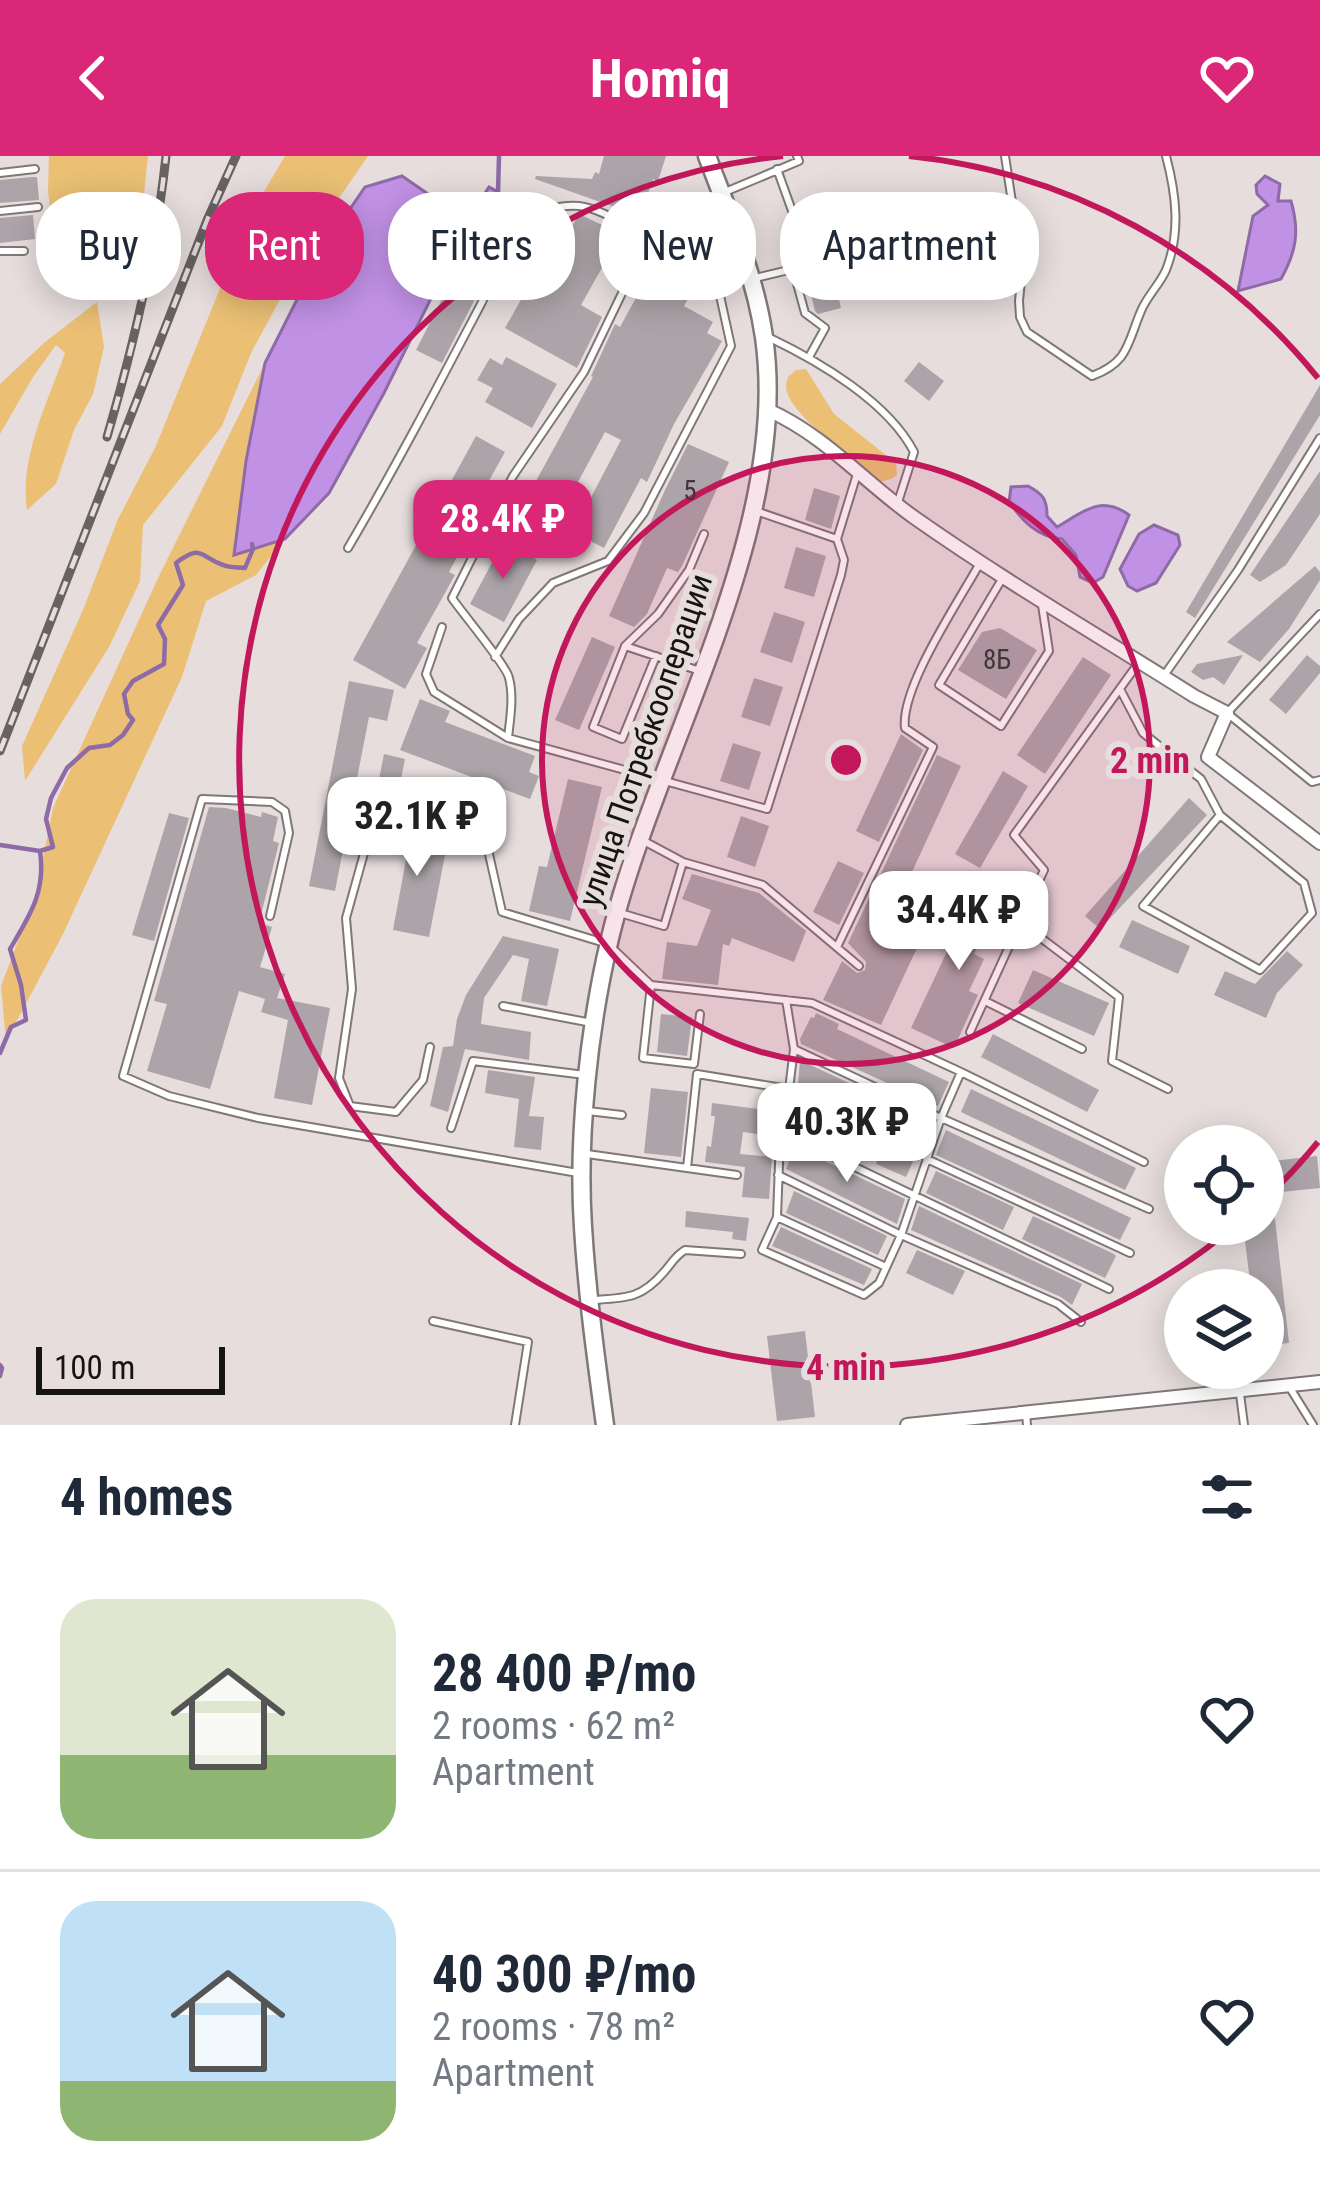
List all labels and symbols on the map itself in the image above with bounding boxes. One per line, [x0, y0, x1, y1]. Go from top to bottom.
house number: 5 [683, 475, 697, 507]
pin: 28.4K ₽ [392, 480, 614, 582]
street label: улица Потребкооперации [570, 568, 720, 912]
house number: 8Б [983, 644, 1011, 676]
centre of rings [825, 739, 867, 781]
text: 2 min [1110, 740, 1190, 782]
pin: 32.1K ₽ [306, 777, 528, 879]
pin: 34.4K ₽ [848, 871, 1070, 973]
pin: 40.3K ₽ [736, 1083, 958, 1185]
scale bar [36, 1341, 225, 1394]
text: 4 min [806, 1347, 886, 1389]

